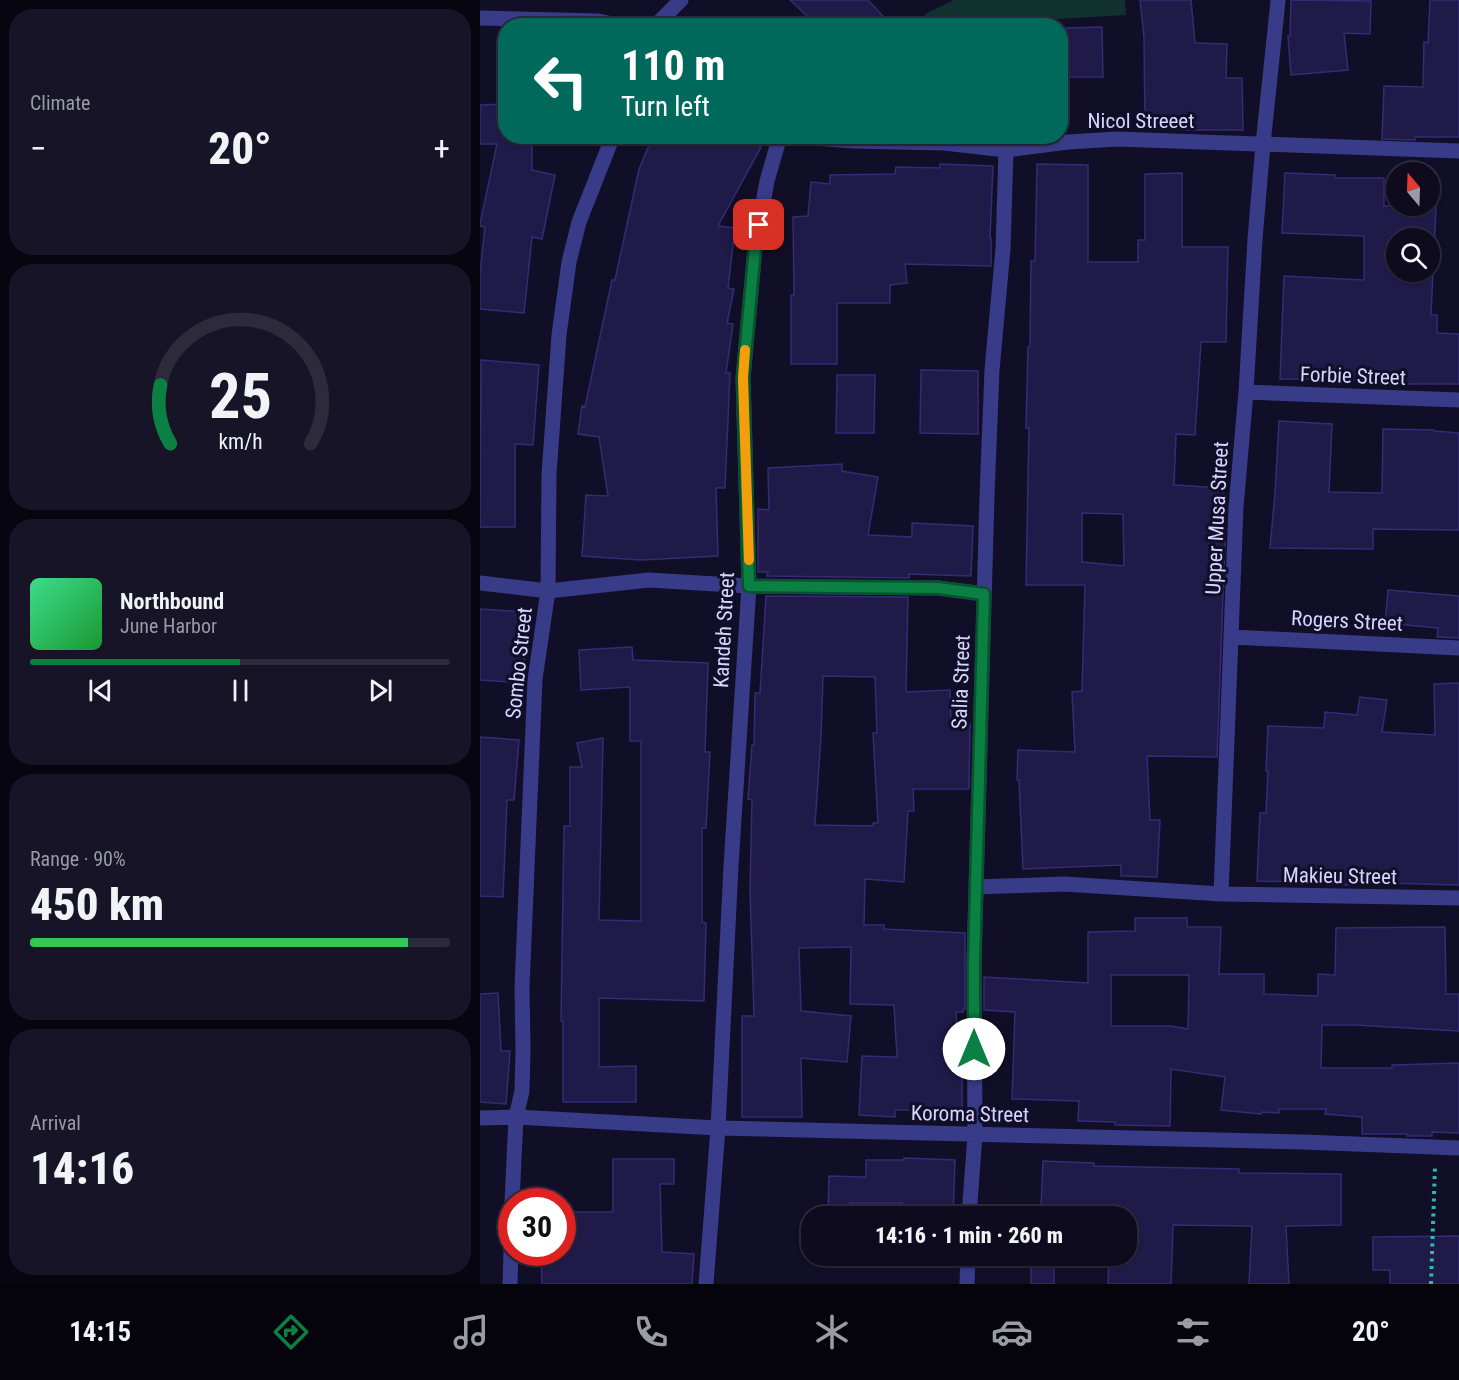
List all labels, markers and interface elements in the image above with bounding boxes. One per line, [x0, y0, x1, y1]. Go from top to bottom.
text: 110 m [621, 41, 726, 90]
icon: left [522, 42, 600, 120]
text: Climate [30, 91, 90, 115]
text: Turn left [621, 91, 710, 123]
street label: Nicol Streeet [1088, 109, 1194, 133]
text: 20° [208, 122, 272, 175]
text: − [30, 129, 47, 168]
text: + [434, 129, 450, 168]
north arrow [1386, 162, 1440, 216]
map controls [1386, 162, 1440, 282]
pin [733, 199, 784, 250]
icon: arrive [742, 208, 775, 241]
button: search [1386, 228, 1440, 282]
text: 25 [208, 360, 272, 433]
street label: Forbie Street [1300, 362, 1406, 390]
text: km/h [218, 429, 262, 454]
street label: Upper Musa Street [1201, 441, 1233, 595]
street label: Kandeh Street [709, 571, 739, 689]
text: Northbound [120, 589, 224, 614]
street label: Sombo Street [501, 606, 537, 720]
street label: Rogers Street [1291, 606, 1403, 636]
text: June Harbor [120, 614, 217, 638]
street label: Salia Street [947, 634, 975, 730]
icon: previous [84, 674, 117, 707]
icon: pause [224, 674, 257, 707]
icon: next [364, 674, 397, 707]
text: Range · 90% [30, 847, 126, 871]
street label: Makieu Street [1283, 863, 1397, 889]
text: 450 km [30, 878, 164, 931]
position arrow [942, 1017, 1006, 1081]
street label: Koroma Street [911, 1101, 1029, 1127]
text: Arrival [30, 1111, 81, 1135]
text: 14:16 [30, 1142, 134, 1195]
speed limit sign: 30 [498, 1188, 576, 1266]
text: 14:16 · 1 min · 260 m [875, 1223, 1063, 1248]
icon: directions [270, 1311, 312, 1353]
icon: music [450, 1311, 492, 1353]
icon: phone [630, 1311, 672, 1353]
icon: climate [811, 1311, 853, 1353]
icon: car [991, 1311, 1033, 1353]
icon: filters [1172, 1311, 1214, 1353]
text: 14:15 [69, 1316, 131, 1348]
text: 20° [1352, 1316, 1390, 1348]

